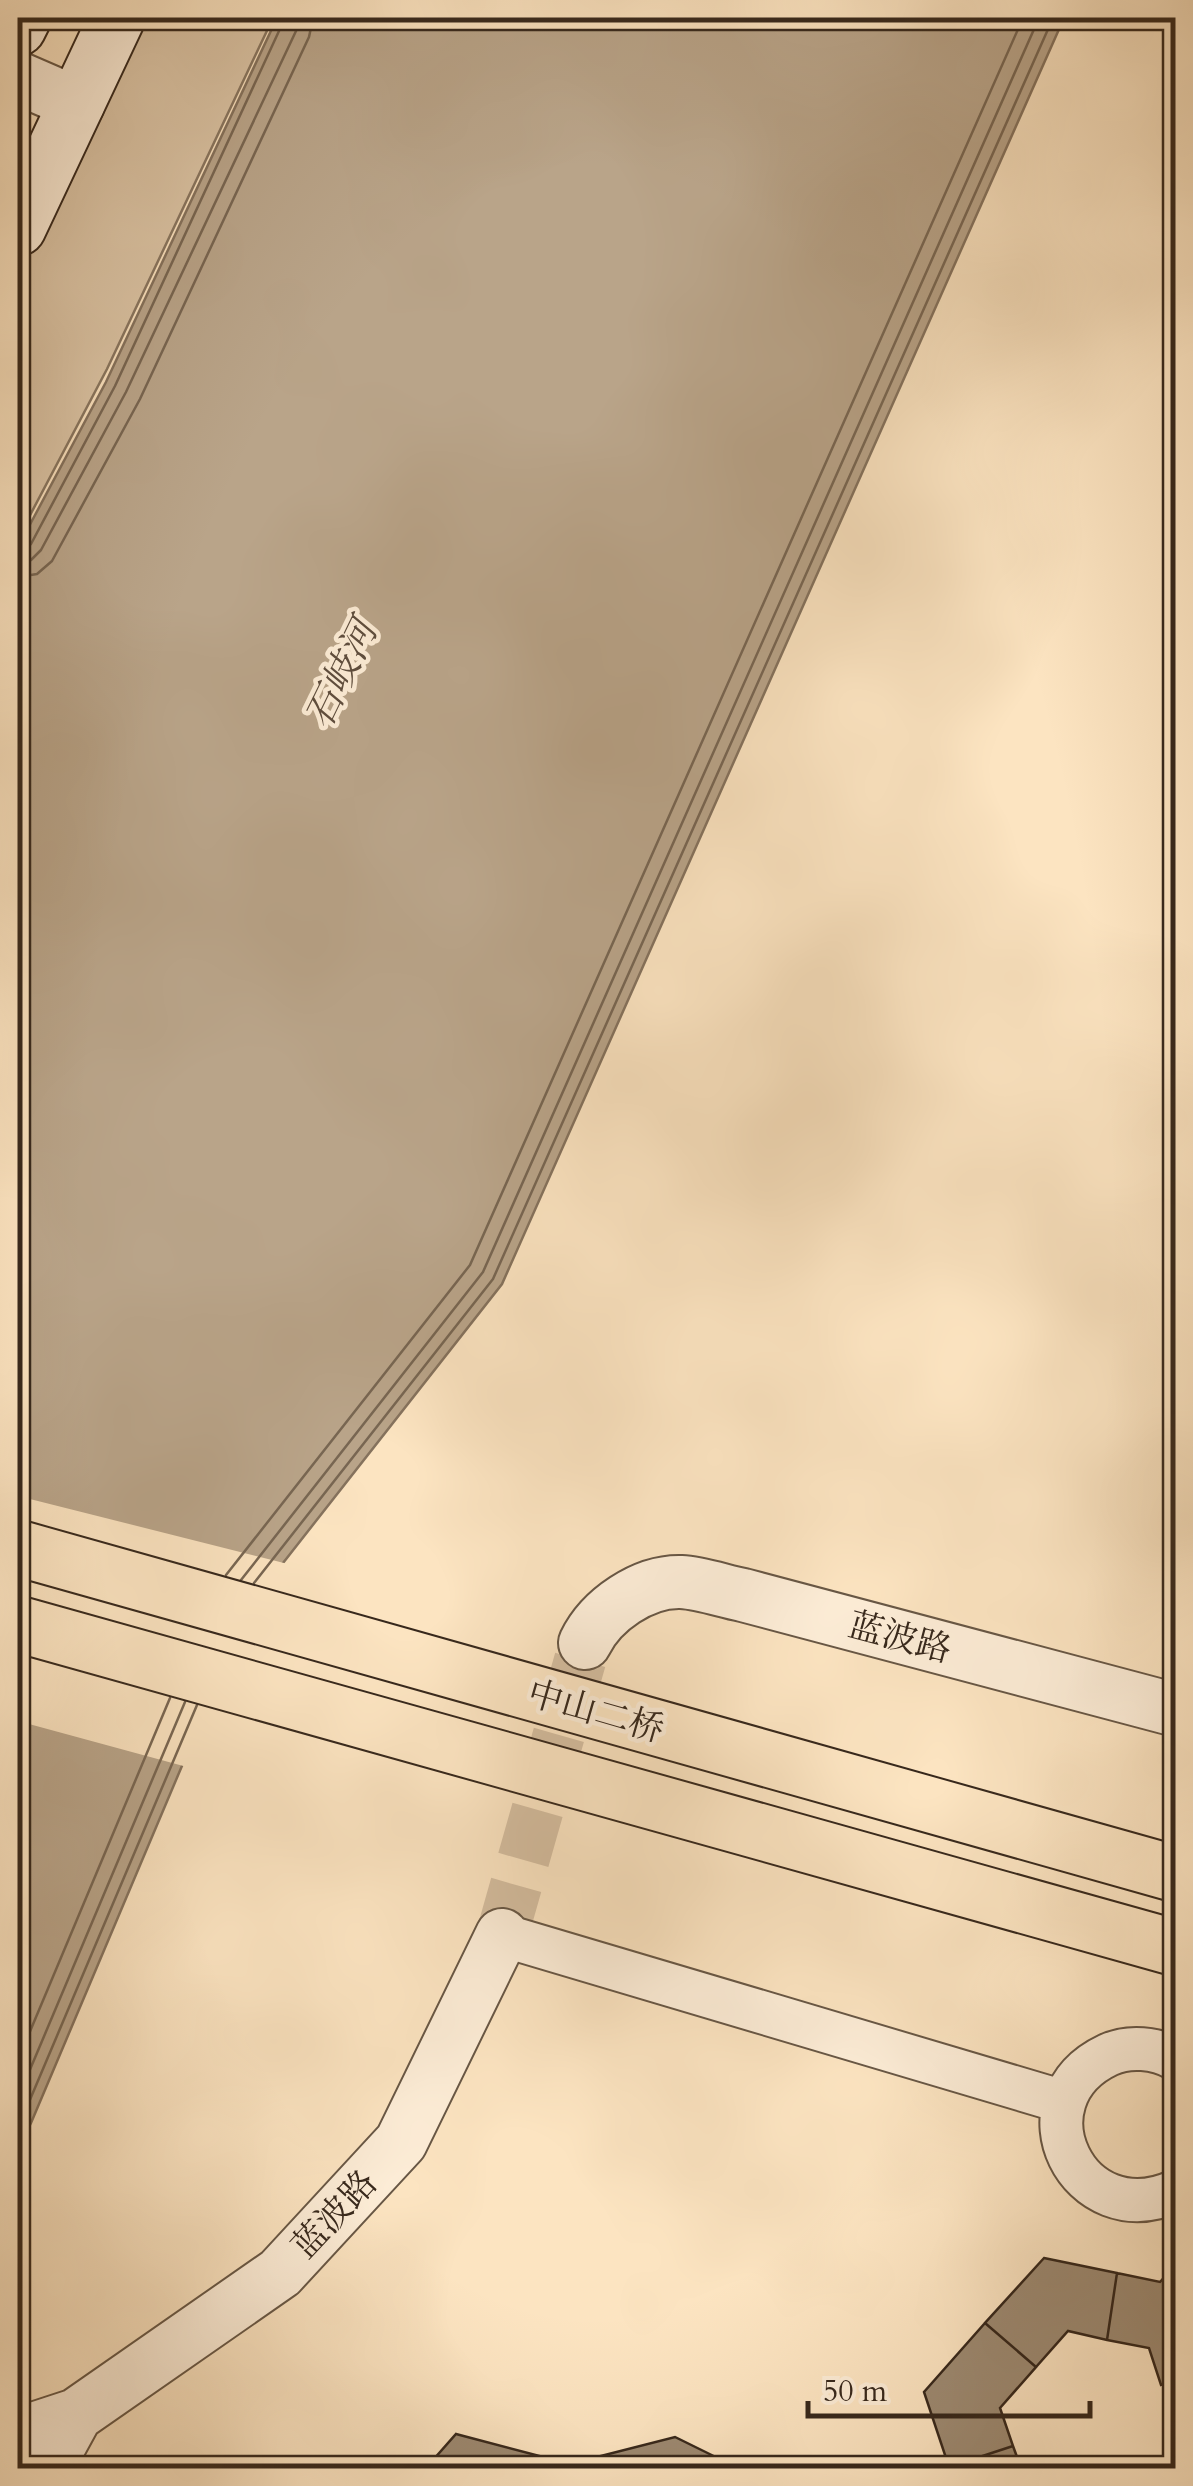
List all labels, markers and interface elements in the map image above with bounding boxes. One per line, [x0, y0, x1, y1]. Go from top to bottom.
water label: 石岐河 [294, 606, 393, 737]
street label: 蓝波路 [843, 1601, 957, 1675]
street label: 中山二桥 [522, 1670, 670, 1754]
street label: 蓝波路 [281, 2160, 388, 2269]
scale bar [808, 2356, 1090, 2418]
text: 50 m [823, 2371, 888, 2412]

